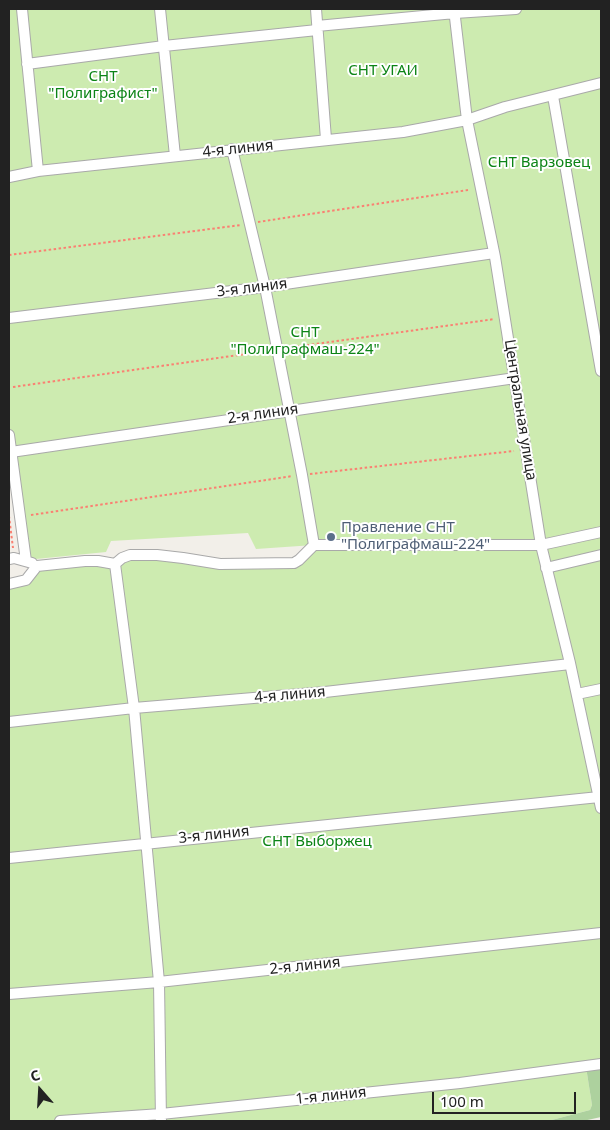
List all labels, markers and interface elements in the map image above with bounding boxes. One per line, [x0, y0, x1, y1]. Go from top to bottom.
park label: СНТ УГАИ [348, 62, 418, 80]
park label: СНТ "Полиграфист" [48, 68, 158, 103]
street label: 4-я линия [202, 136, 274, 162]
park label: СНТ Варзовец [488, 154, 590, 172]
street label: 3-я линия [216, 275, 288, 301]
park label: СНТ "Полиграфмаш-224" [230, 324, 380, 359]
street label: Центральная улица [500, 338, 540, 482]
street label: 2-я линия [226, 400, 300, 428]
place label: Правление СНТ "Полиграфмаш-224" [341, 519, 490, 554]
marker: Правление СНТ "Полиграфмаш-224" [325, 531, 337, 543]
street label: 4-я линия [254, 683, 326, 707]
street label: 3-я линия [178, 822, 250, 848]
park label: СНТ Выборжец [262, 833, 372, 851]
street label: 2-я линия [269, 953, 341, 979]
north arrow [15, 1065, 65, 1115]
text: С [28, 1065, 42, 1086]
scale bar [435, 1082, 579, 1114]
street label: 1-я линия [295, 1083, 367, 1109]
text: 100 m [440, 1091, 484, 1111]

